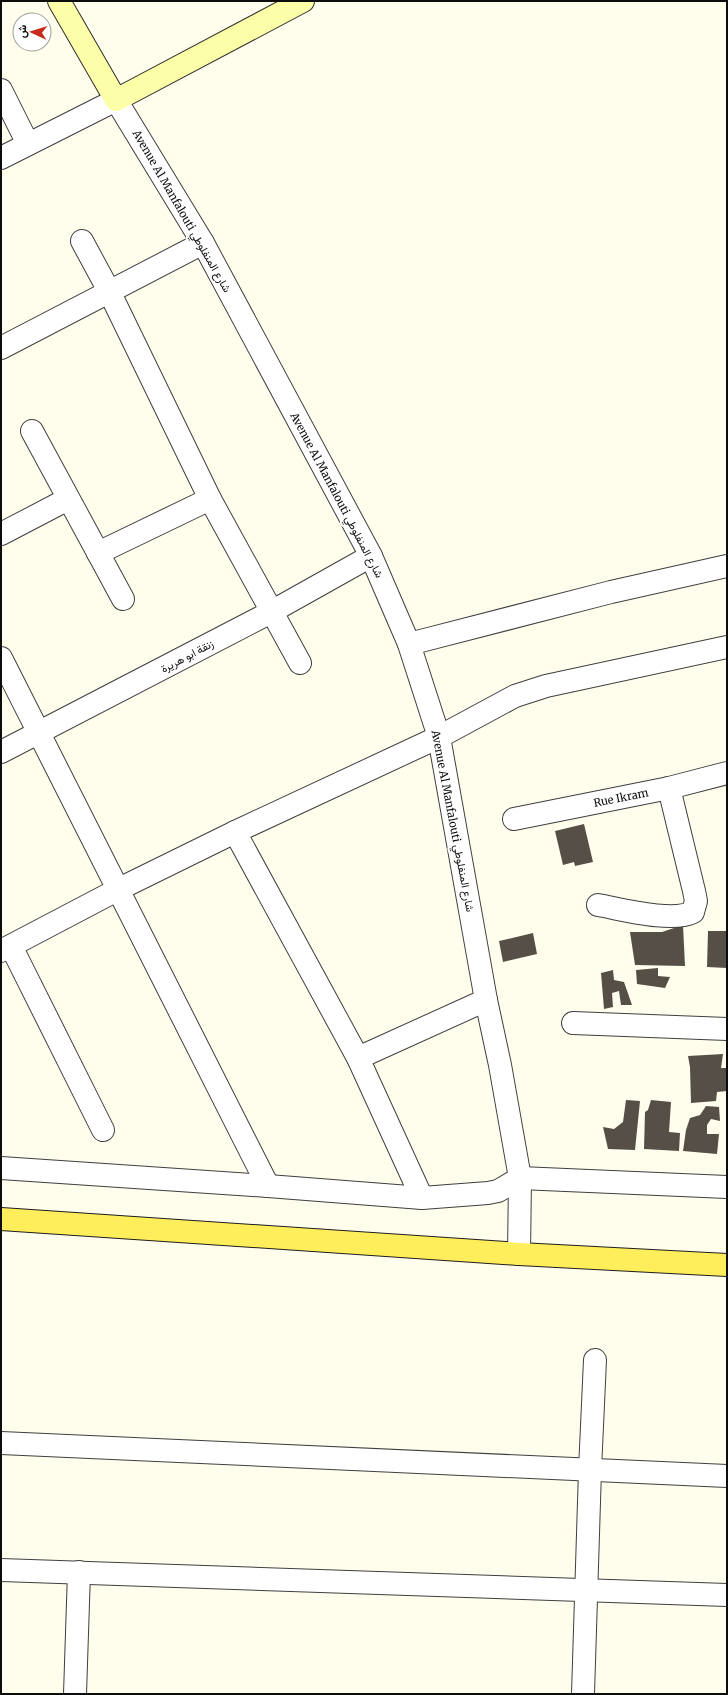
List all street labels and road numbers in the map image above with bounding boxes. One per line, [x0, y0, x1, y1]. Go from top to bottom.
street label: Avenue Al Manfalouti شارع المنفلوطي [127, 126, 235, 296]
street label: Avenue Al Manfalouti شارع المنفلوطي [284, 409, 387, 582]
street label: زنقة ابو هريرة [158, 636, 216, 676]
street label: Avenue Al Manfalouti شارع المنفلوطي [425, 728, 478, 914]
street label: Rue Ikram [592, 785, 650, 810]

